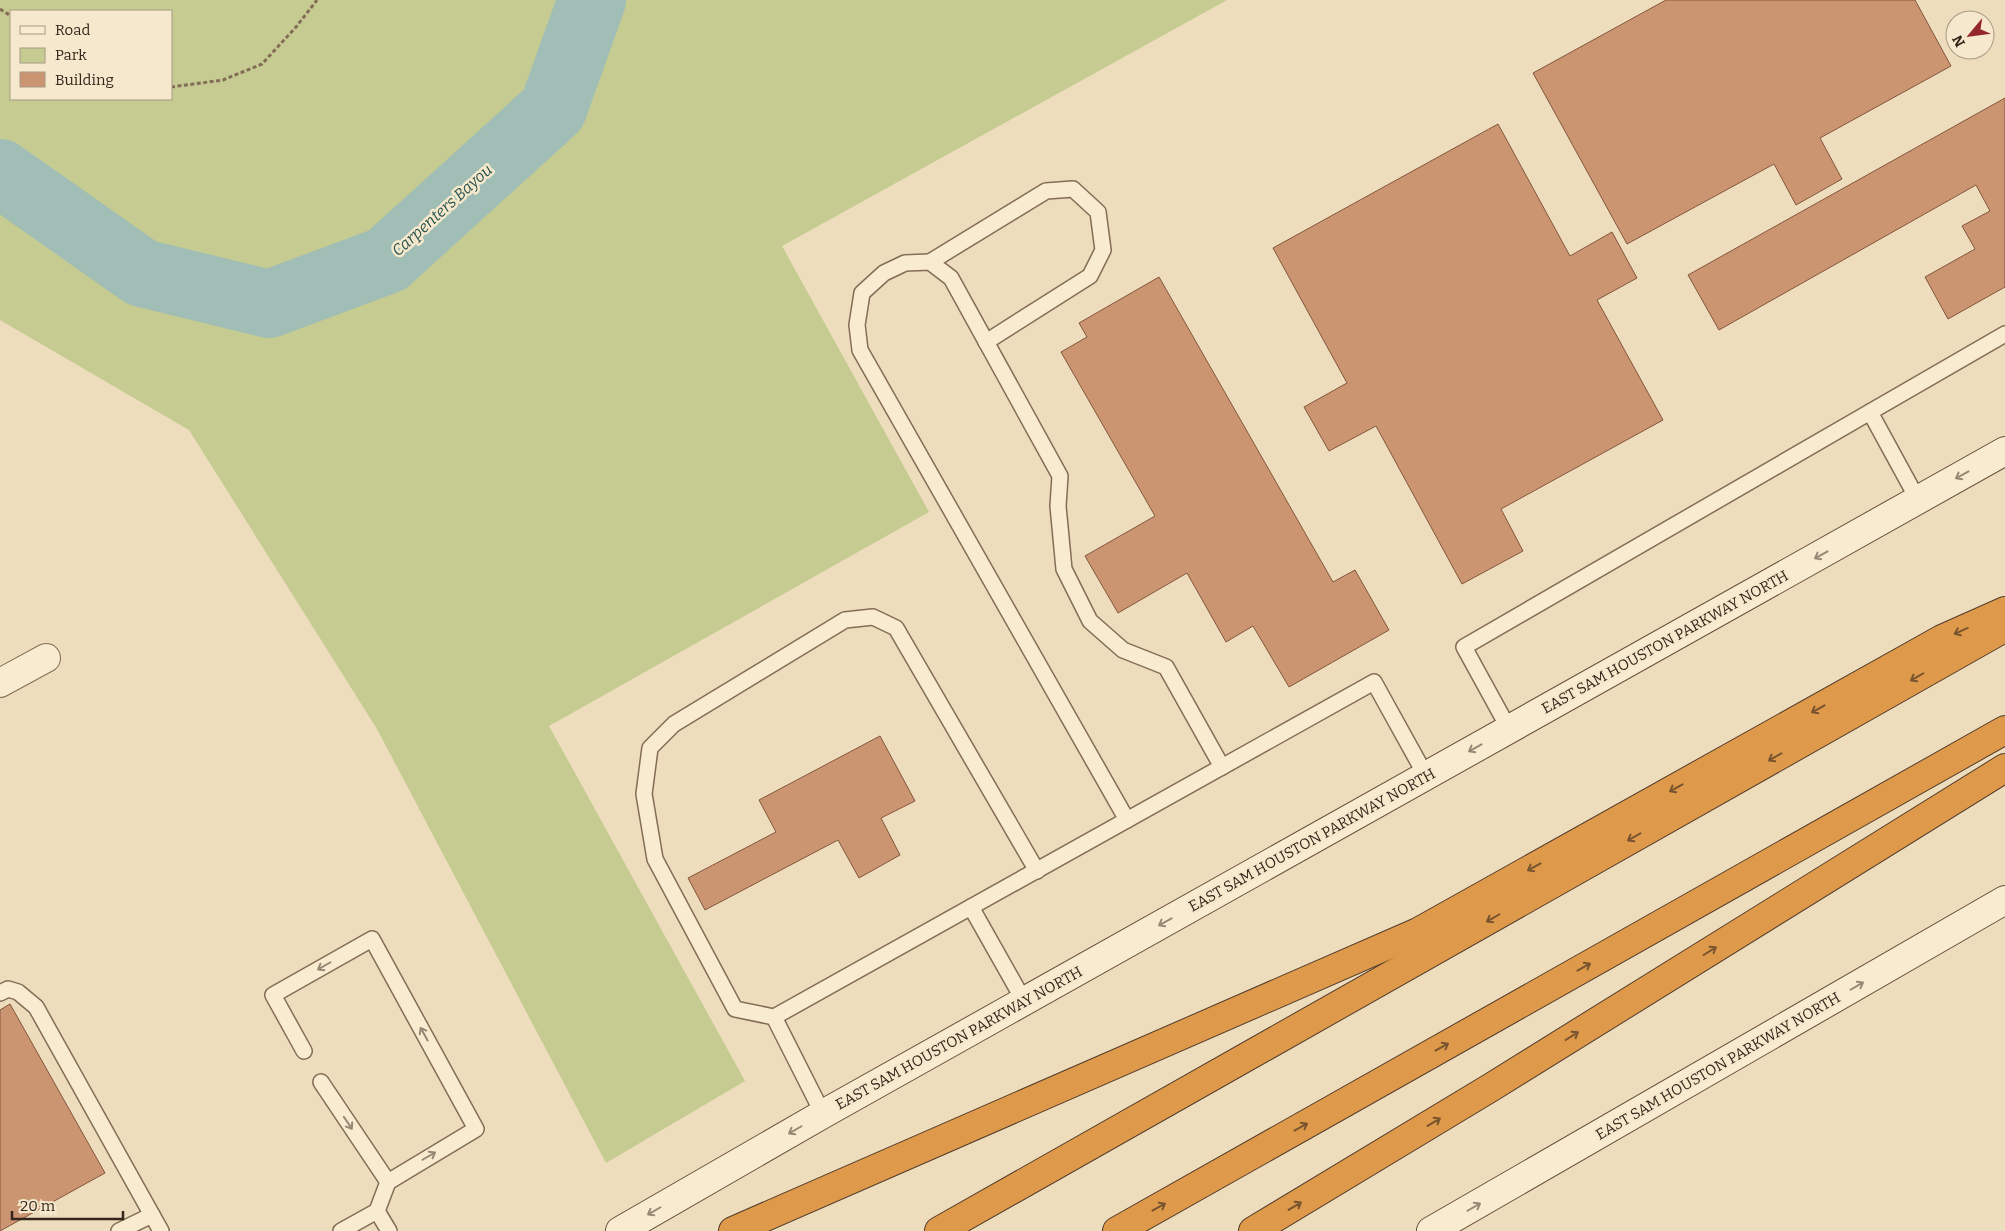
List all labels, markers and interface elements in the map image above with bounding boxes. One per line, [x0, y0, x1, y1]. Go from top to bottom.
legend [10, 10, 172, 100]
north arrow [1945, 10, 1995, 60]
text: Road [55, 21, 90, 39]
text: N [1949, 32, 1969, 50]
text: Park [55, 46, 87, 64]
text: Building [55, 71, 114, 89]
water label: Carpenters Bayou [388, 160, 496, 260]
one-way arrow [1956, 471, 1970, 481]
one-way arrow [1814, 550, 1828, 560]
street label: EAST SAM HOUSTON PARKWAY NORTH [1539, 566, 1792, 718]
one-way arrow [1954, 626, 1969, 636]
one-way arrow [1910, 673, 1925, 683]
one-way arrow [1811, 704, 1826, 714]
one-way arrow [1468, 744, 1483, 754]
one-way arrow [1769, 753, 1783, 763]
street label: EAST SAM HOUSTON PARKWAY NORTH [1186, 764, 1439, 916]
one-way arrow [1669, 783, 1684, 793]
one-way arrow [1627, 833, 1642, 843]
one-way arrow [1528, 863, 1542, 873]
one-way arrow [1486, 913, 1500, 923]
one-way arrow [1158, 917, 1173, 927]
one-way arrow [1703, 945, 1717, 955]
one-way arrow [317, 961, 332, 971]
street label: EAST SAM HOUSTON PARKWAY NORTH [833, 962, 1086, 1114]
one-way arrow [1576, 962, 1590, 972]
one-way arrow [1849, 980, 1863, 990]
street label: EAST SAM HOUSTON PARKWAY NORTH [1593, 988, 1843, 1144]
one-way arrow [418, 1027, 428, 1041]
one-way arrow [1565, 1031, 1579, 1042]
one-way arrow [1435, 1042, 1449, 1052]
one-way arrow [343, 1115, 353, 1129]
one-way arrow [1426, 1116, 1440, 1126]
one-way arrow [1293, 1122, 1308, 1132]
one-way arrow [788, 1126, 802, 1136]
one-way arrow [421, 1151, 436, 1160]
scale bar [12, 1188, 124, 1220]
text: 20 m [20, 1197, 56, 1215]
one-way arrow [1287, 1200, 1301, 1210]
one-way arrow [1466, 1201, 1480, 1211]
one-way arrow [1152, 1202, 1167, 1212]
one-way arrow [648, 1207, 662, 1217]

